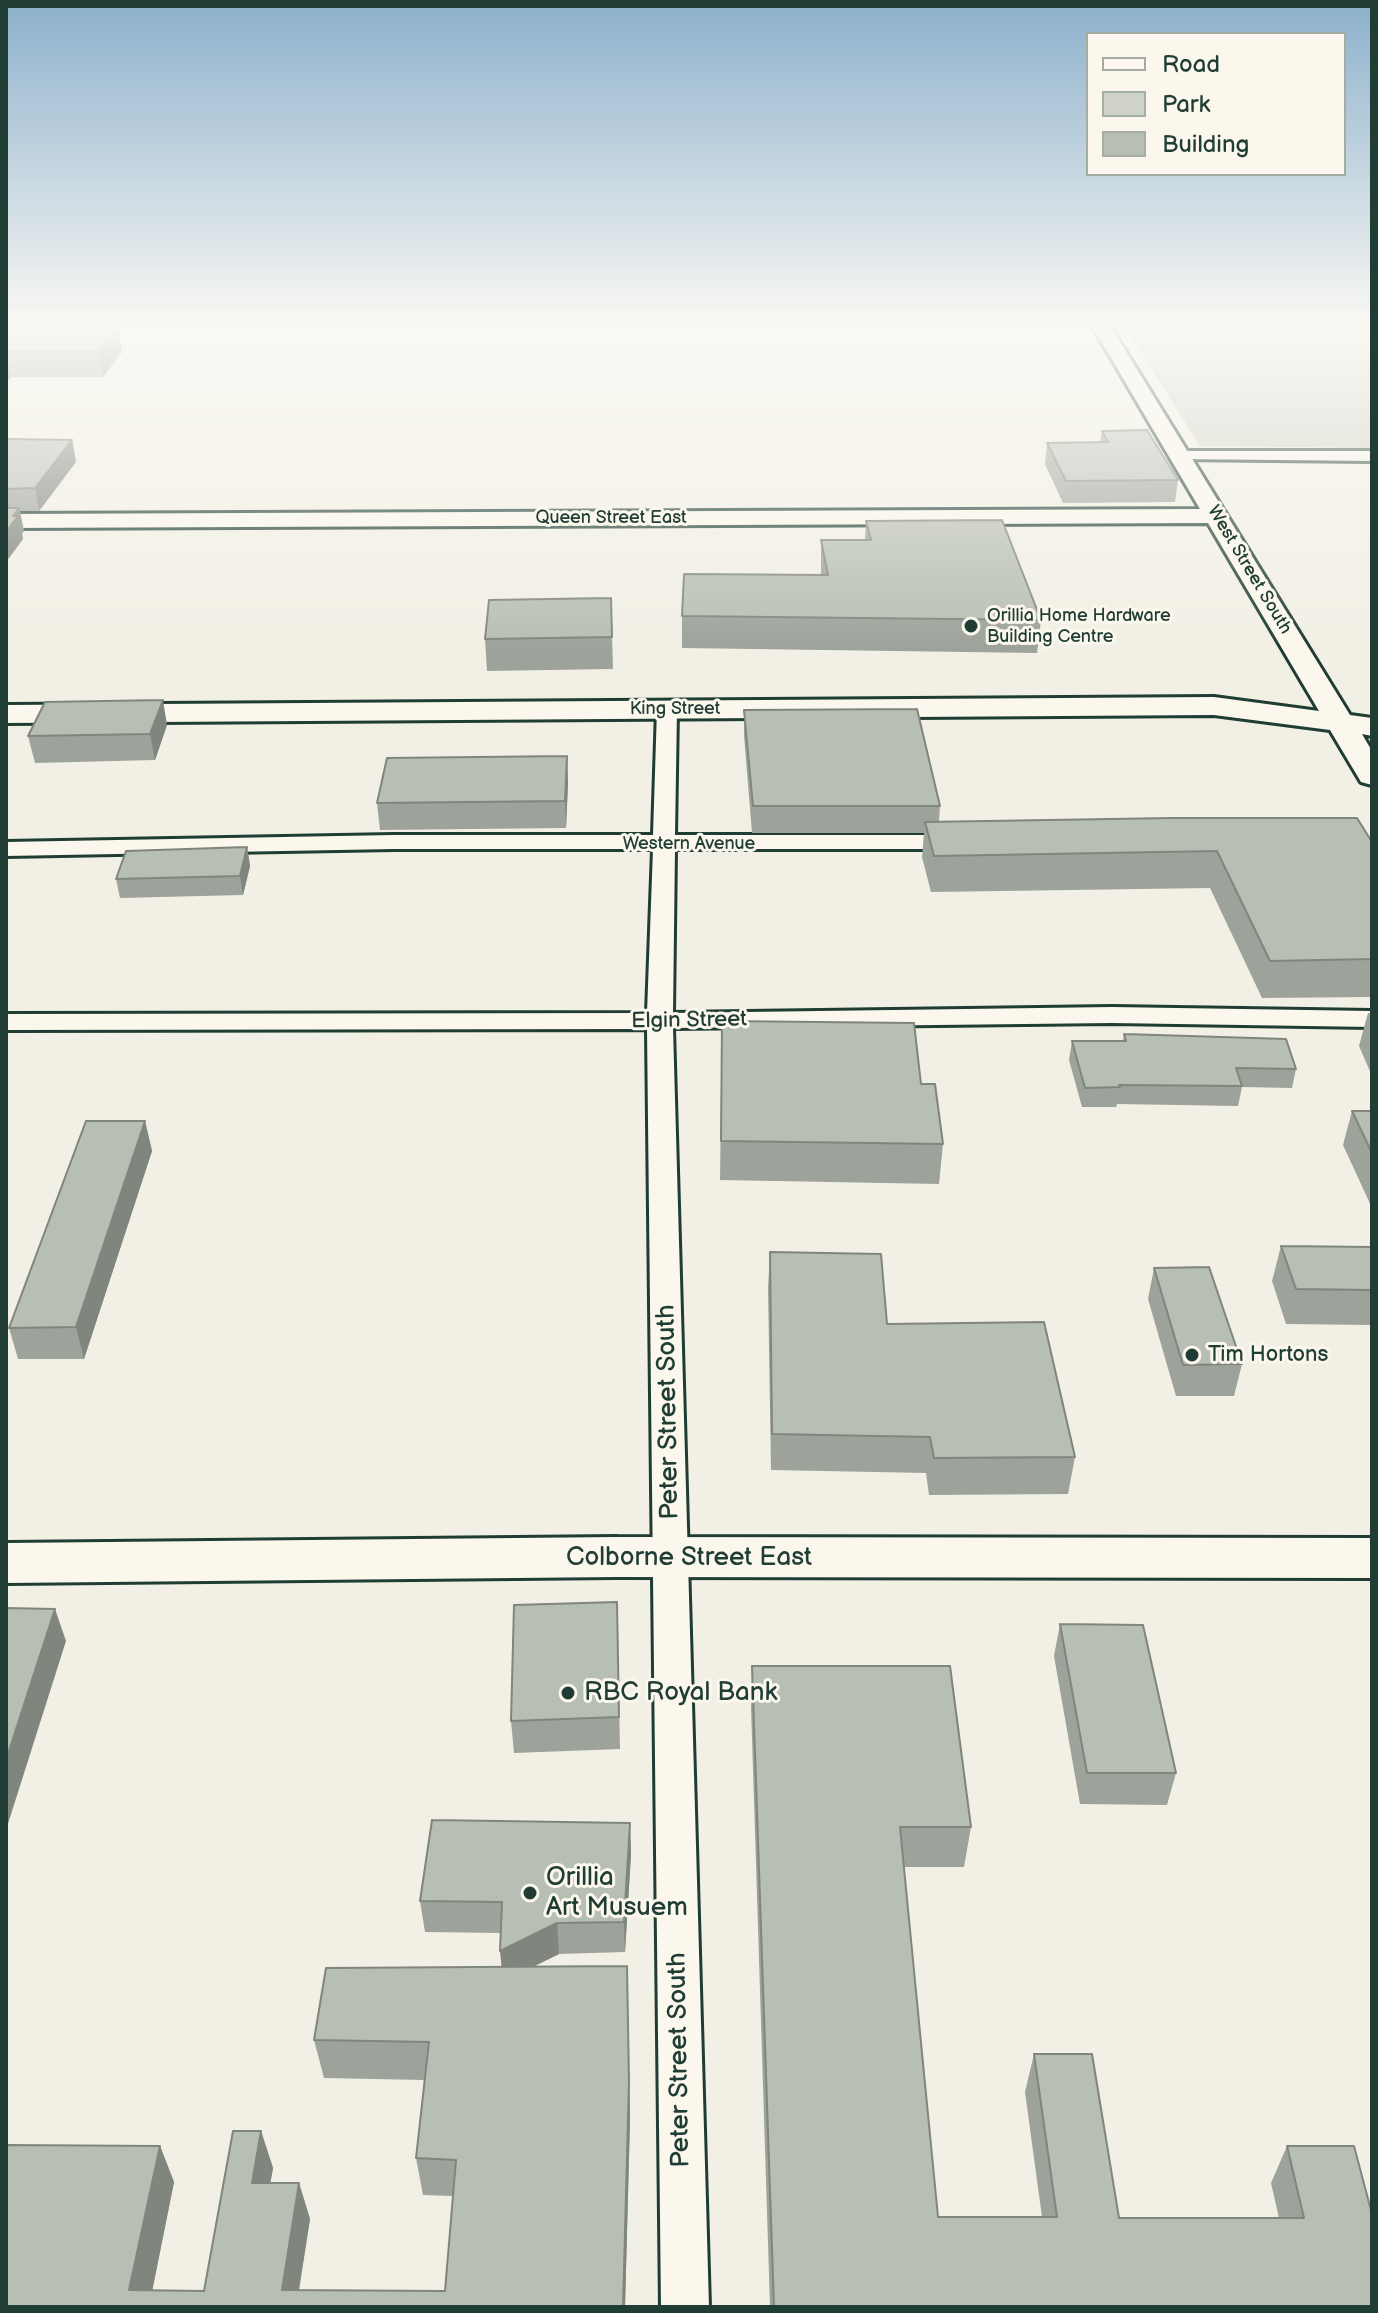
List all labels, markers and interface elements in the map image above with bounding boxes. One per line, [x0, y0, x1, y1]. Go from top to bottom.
legend [1086, 32, 1346, 176]
text: Road [1162, 50, 1220, 79]
text: Park [1162, 90, 1210, 119]
text: Building [1162, 130, 1249, 159]
street label: West Street South [1202, 502, 1296, 638]
street label: Queen Street East [535, 507, 687, 529]
place label: Orillia Home Hardware Building Centre [987, 605, 1171, 648]
marker: Orillia Home Hardware Building Centre [962, 617, 980, 635]
street label: King Street [630, 698, 720, 720]
street label: Western Avenue [623, 833, 755, 855]
street label: Elgin Street [631, 1007, 747, 1035]
street label: Peter Street South [652, 1304, 686, 1520]
place label: Tim Hortons [1208, 1342, 1328, 1368]
marker: Tim Hortons [1183, 1346, 1201, 1364]
street label: Colborne Street East [566, 1542, 812, 1574]
place label: RBC Royal Bank [584, 1677, 777, 1709]
marker: RBC Royal Bank [559, 1684, 577, 1702]
place label: Orillia Art Musuem [546, 1862, 688, 1924]
marker: Orillia Art Musuem [521, 1884, 539, 1902]
street label: Peter Street South [663, 1952, 697, 2168]

